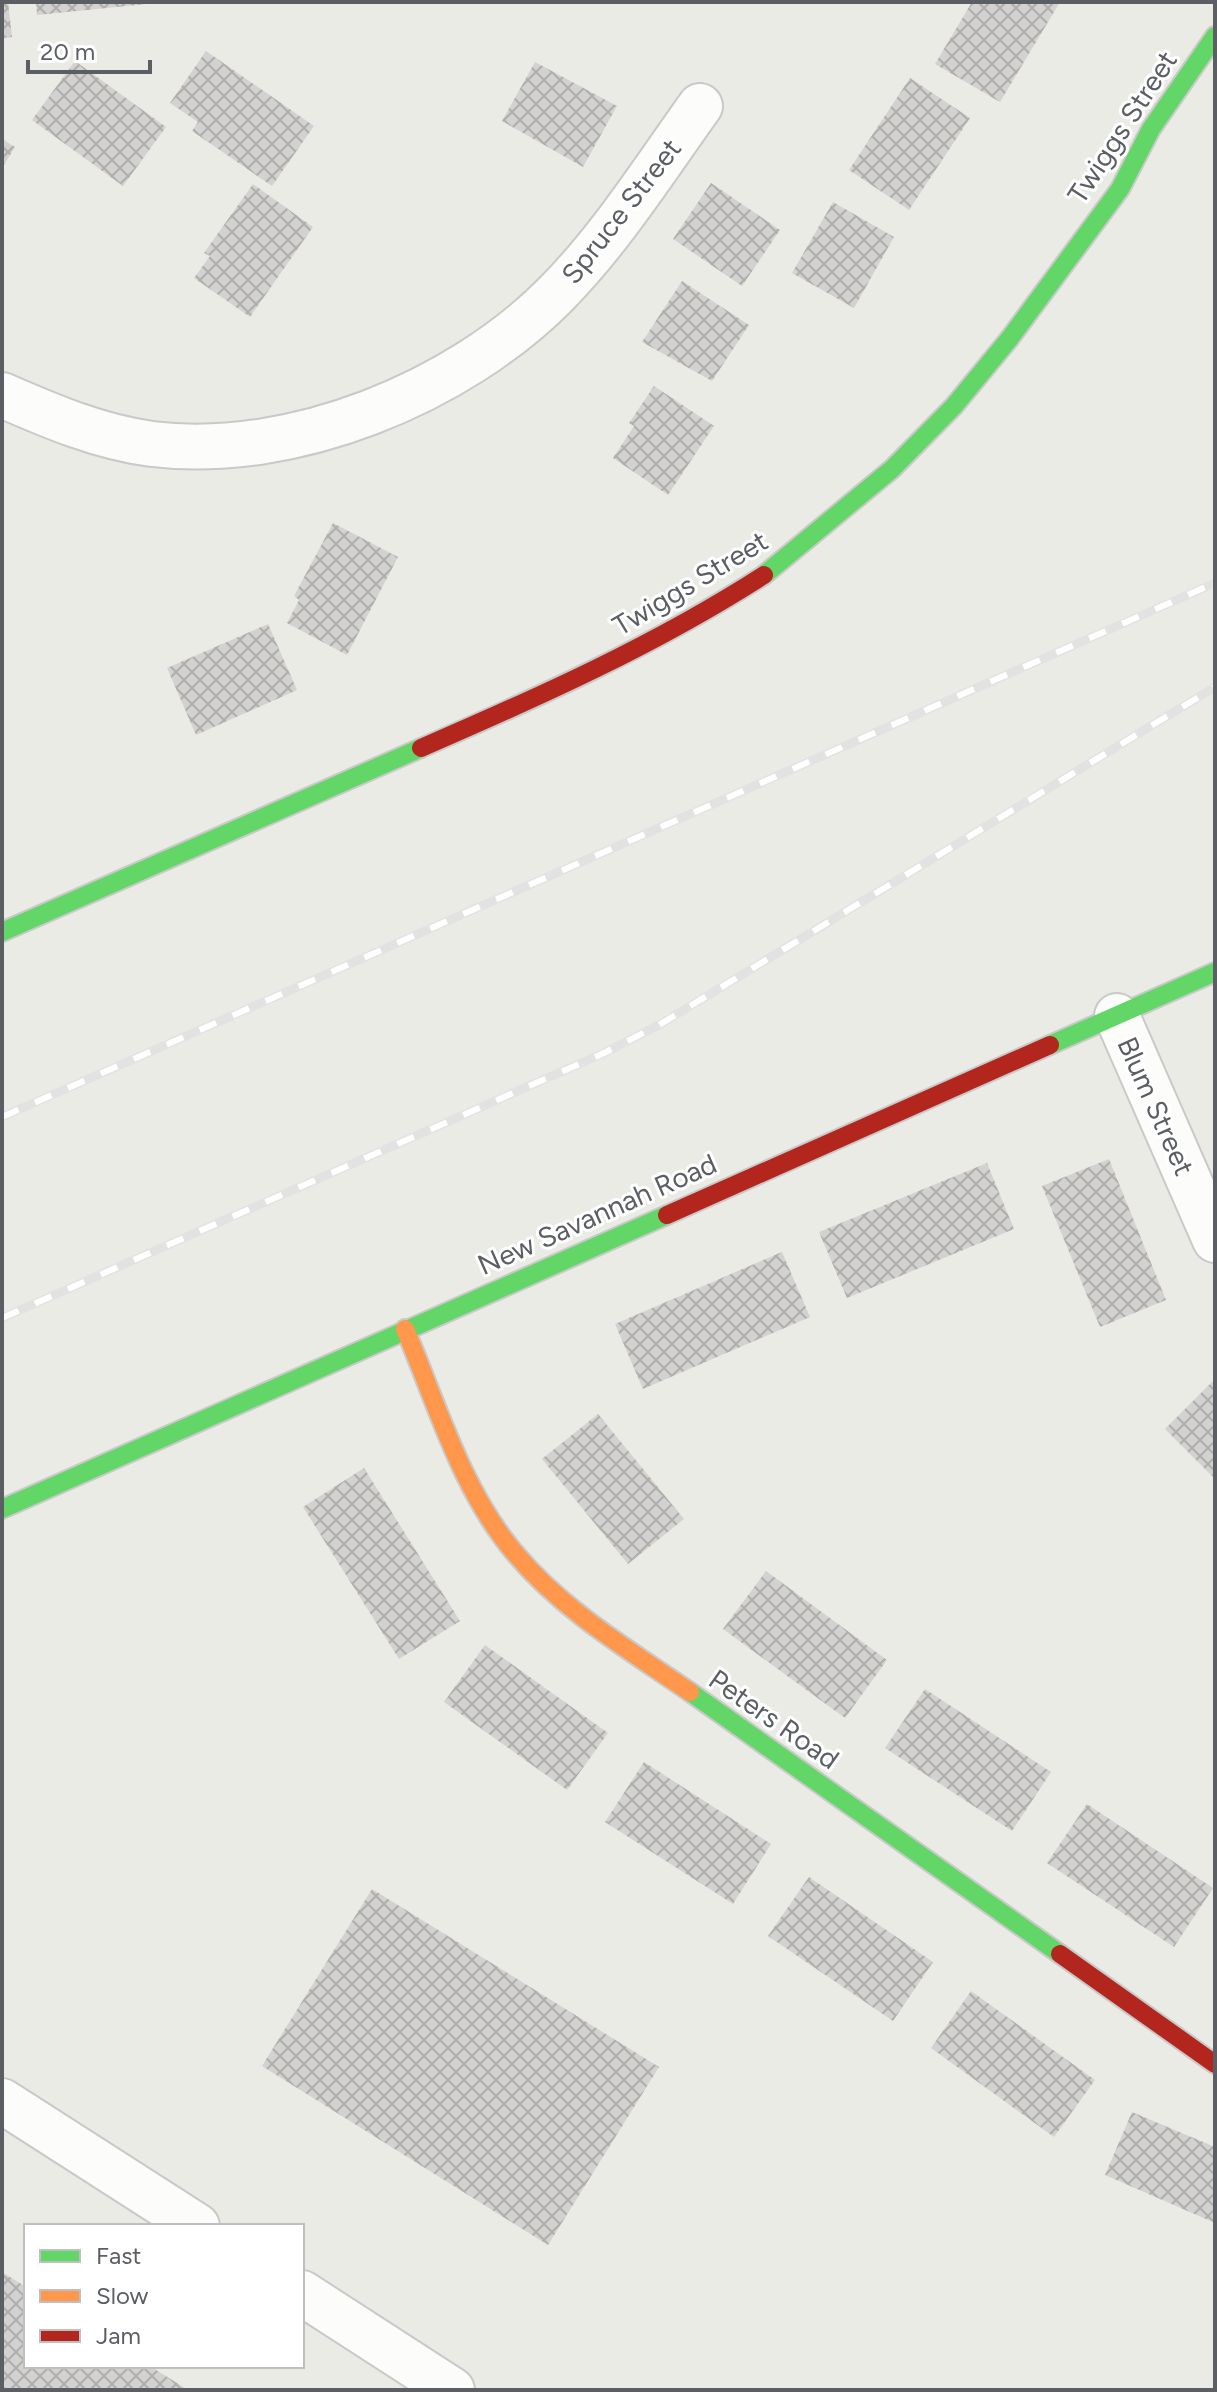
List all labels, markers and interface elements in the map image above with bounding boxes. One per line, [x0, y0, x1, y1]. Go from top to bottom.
scale bar [28, 24, 150, 74]
text: 20 m [40, 37, 95, 66]
street label: Twiggs Street [1060, 44, 1184, 210]
street label: Spruce Street [554, 132, 688, 290]
street label: Twiggs Street [606, 523, 774, 643]
street label: Blum Street [1110, 1031, 1202, 1181]
street label: New Savannah Road [472, 1146, 722, 1282]
street label: Peters Road [702, 1662, 846, 1776]
legend [24, 2224, 304, 2368]
text: Fast [96, 2241, 141, 2270]
text: Slow [96, 2281, 149, 2310]
text: Jam [96, 2321, 141, 2350]

